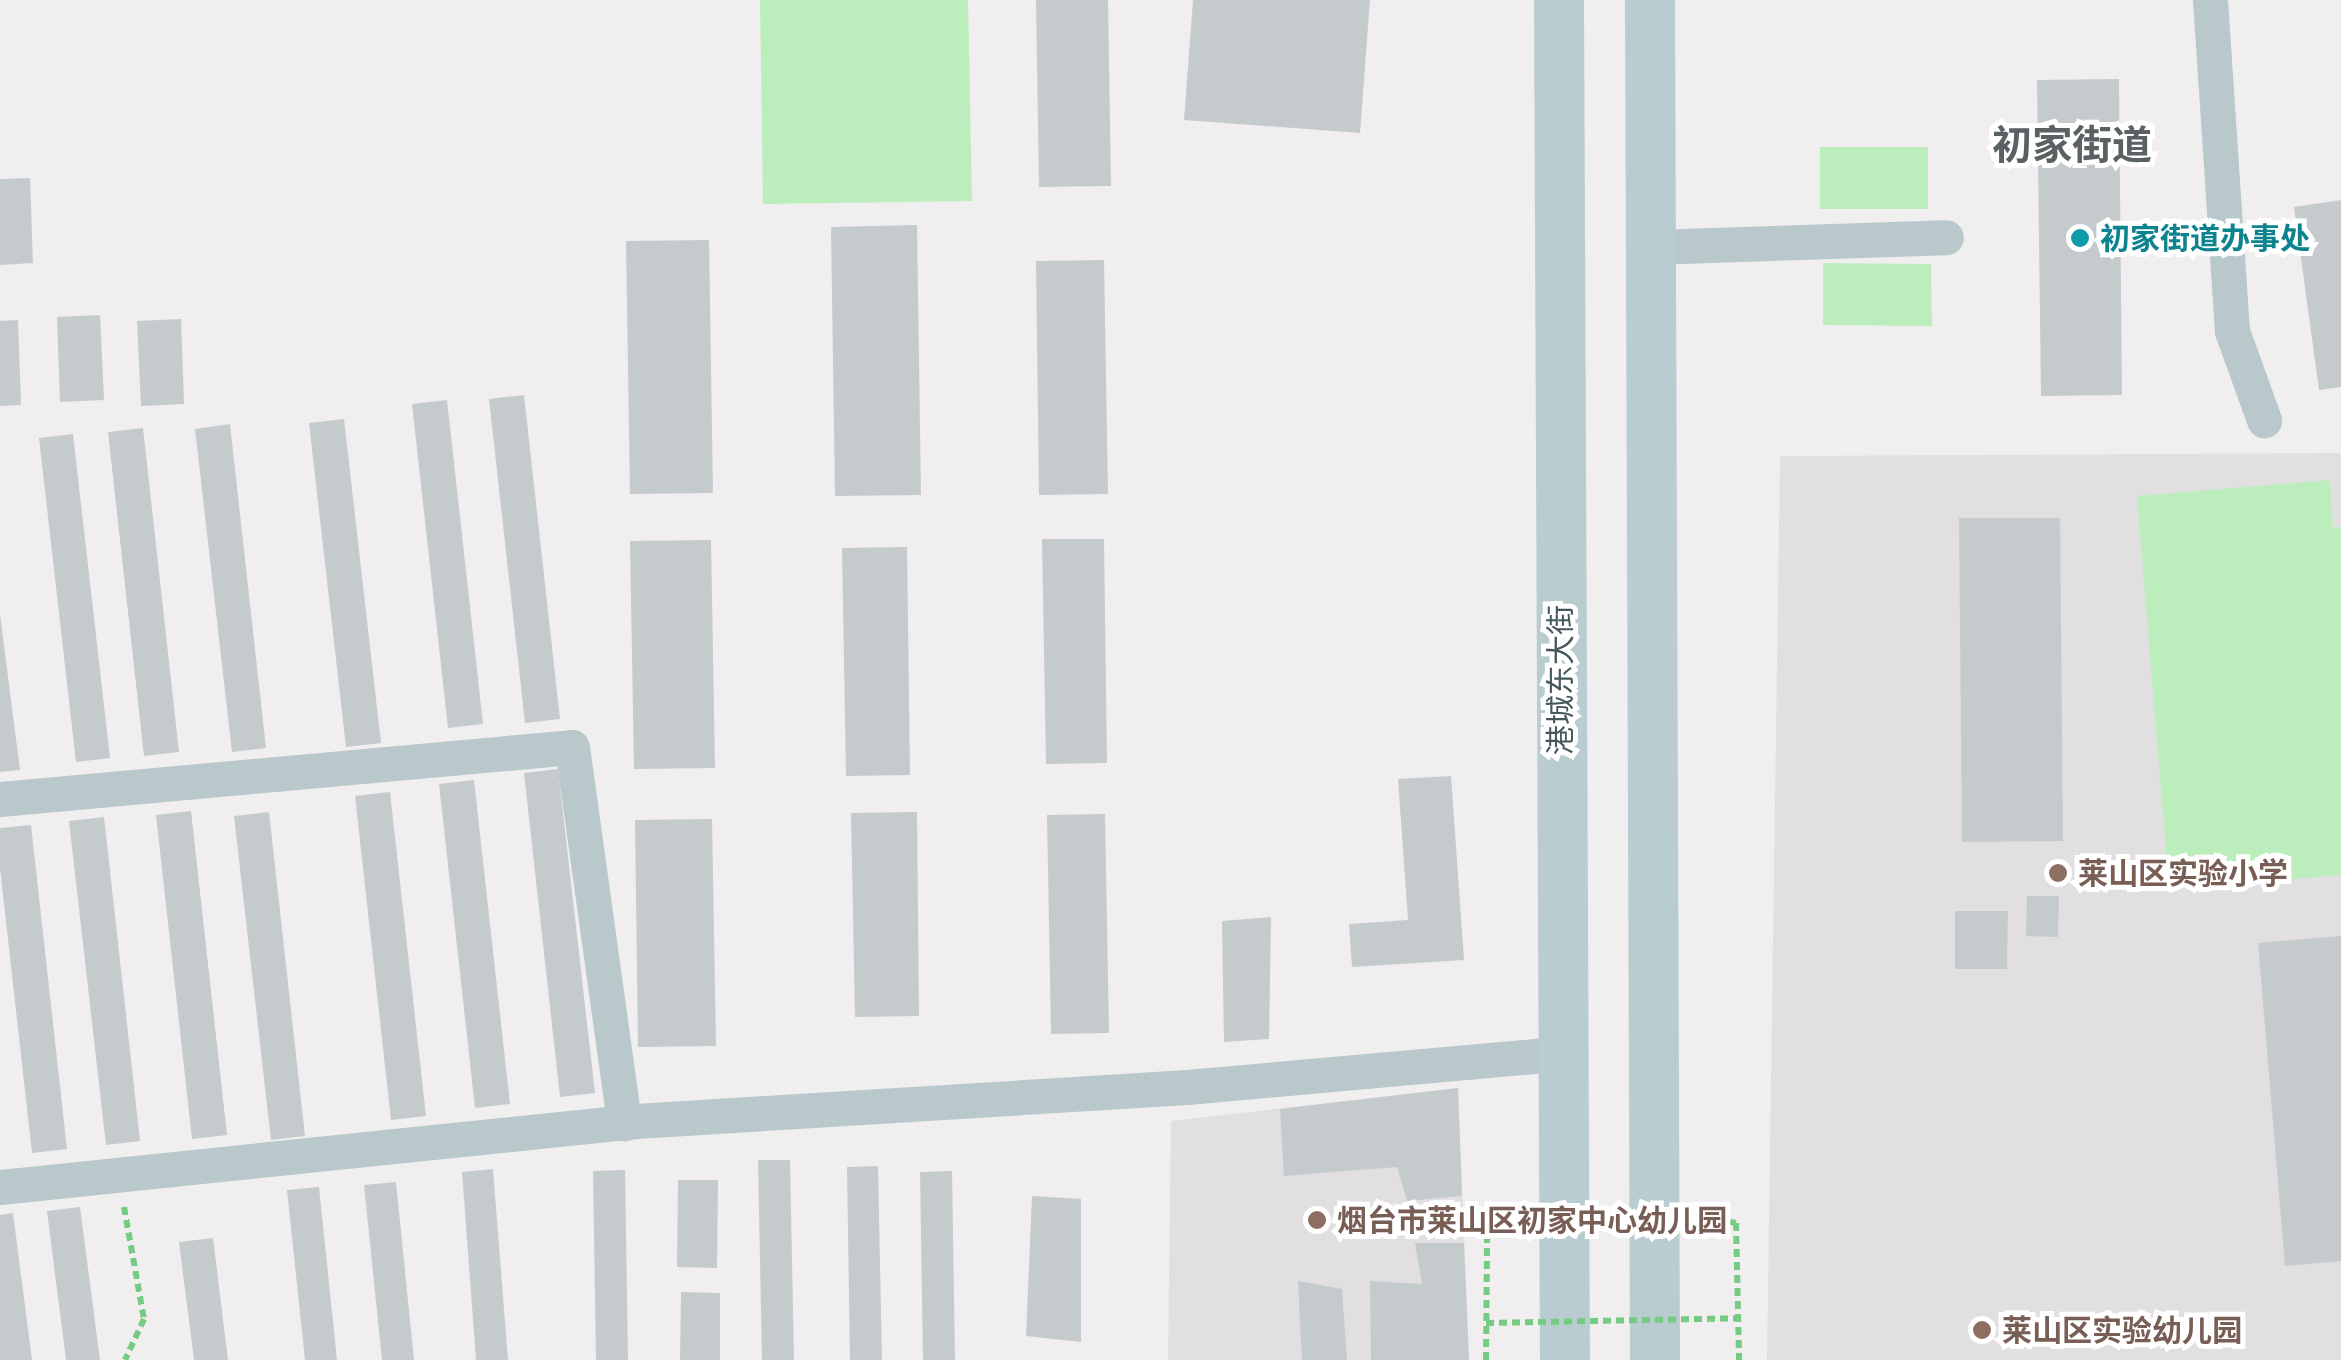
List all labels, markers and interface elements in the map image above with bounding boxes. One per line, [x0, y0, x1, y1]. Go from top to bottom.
district label: 初家街道 [1992, 121, 2152, 169]
place label: 初家街道办事处 [2100, 220, 2310, 256]
marker: 初家街道办事处 [2069, 227, 2091, 249]
street label: 港城东大街 [1542, 605, 1578, 755]
place label: 莱山区实验小学 [2078, 855, 2288, 891]
marker: 莱山区实验小学 [2047, 862, 2069, 884]
place label: 烟台市莱山区初家中心幼儿园 [1337, 1202, 1727, 1238]
marker: 烟台市莱山区初家中心幼儿园 [1306, 1209, 1328, 1231]
place label: 莱山区实验幼儿园 [2002, 1312, 2242, 1348]
marker: 莱山区实验幼儿园 [1971, 1319, 1993, 1341]

